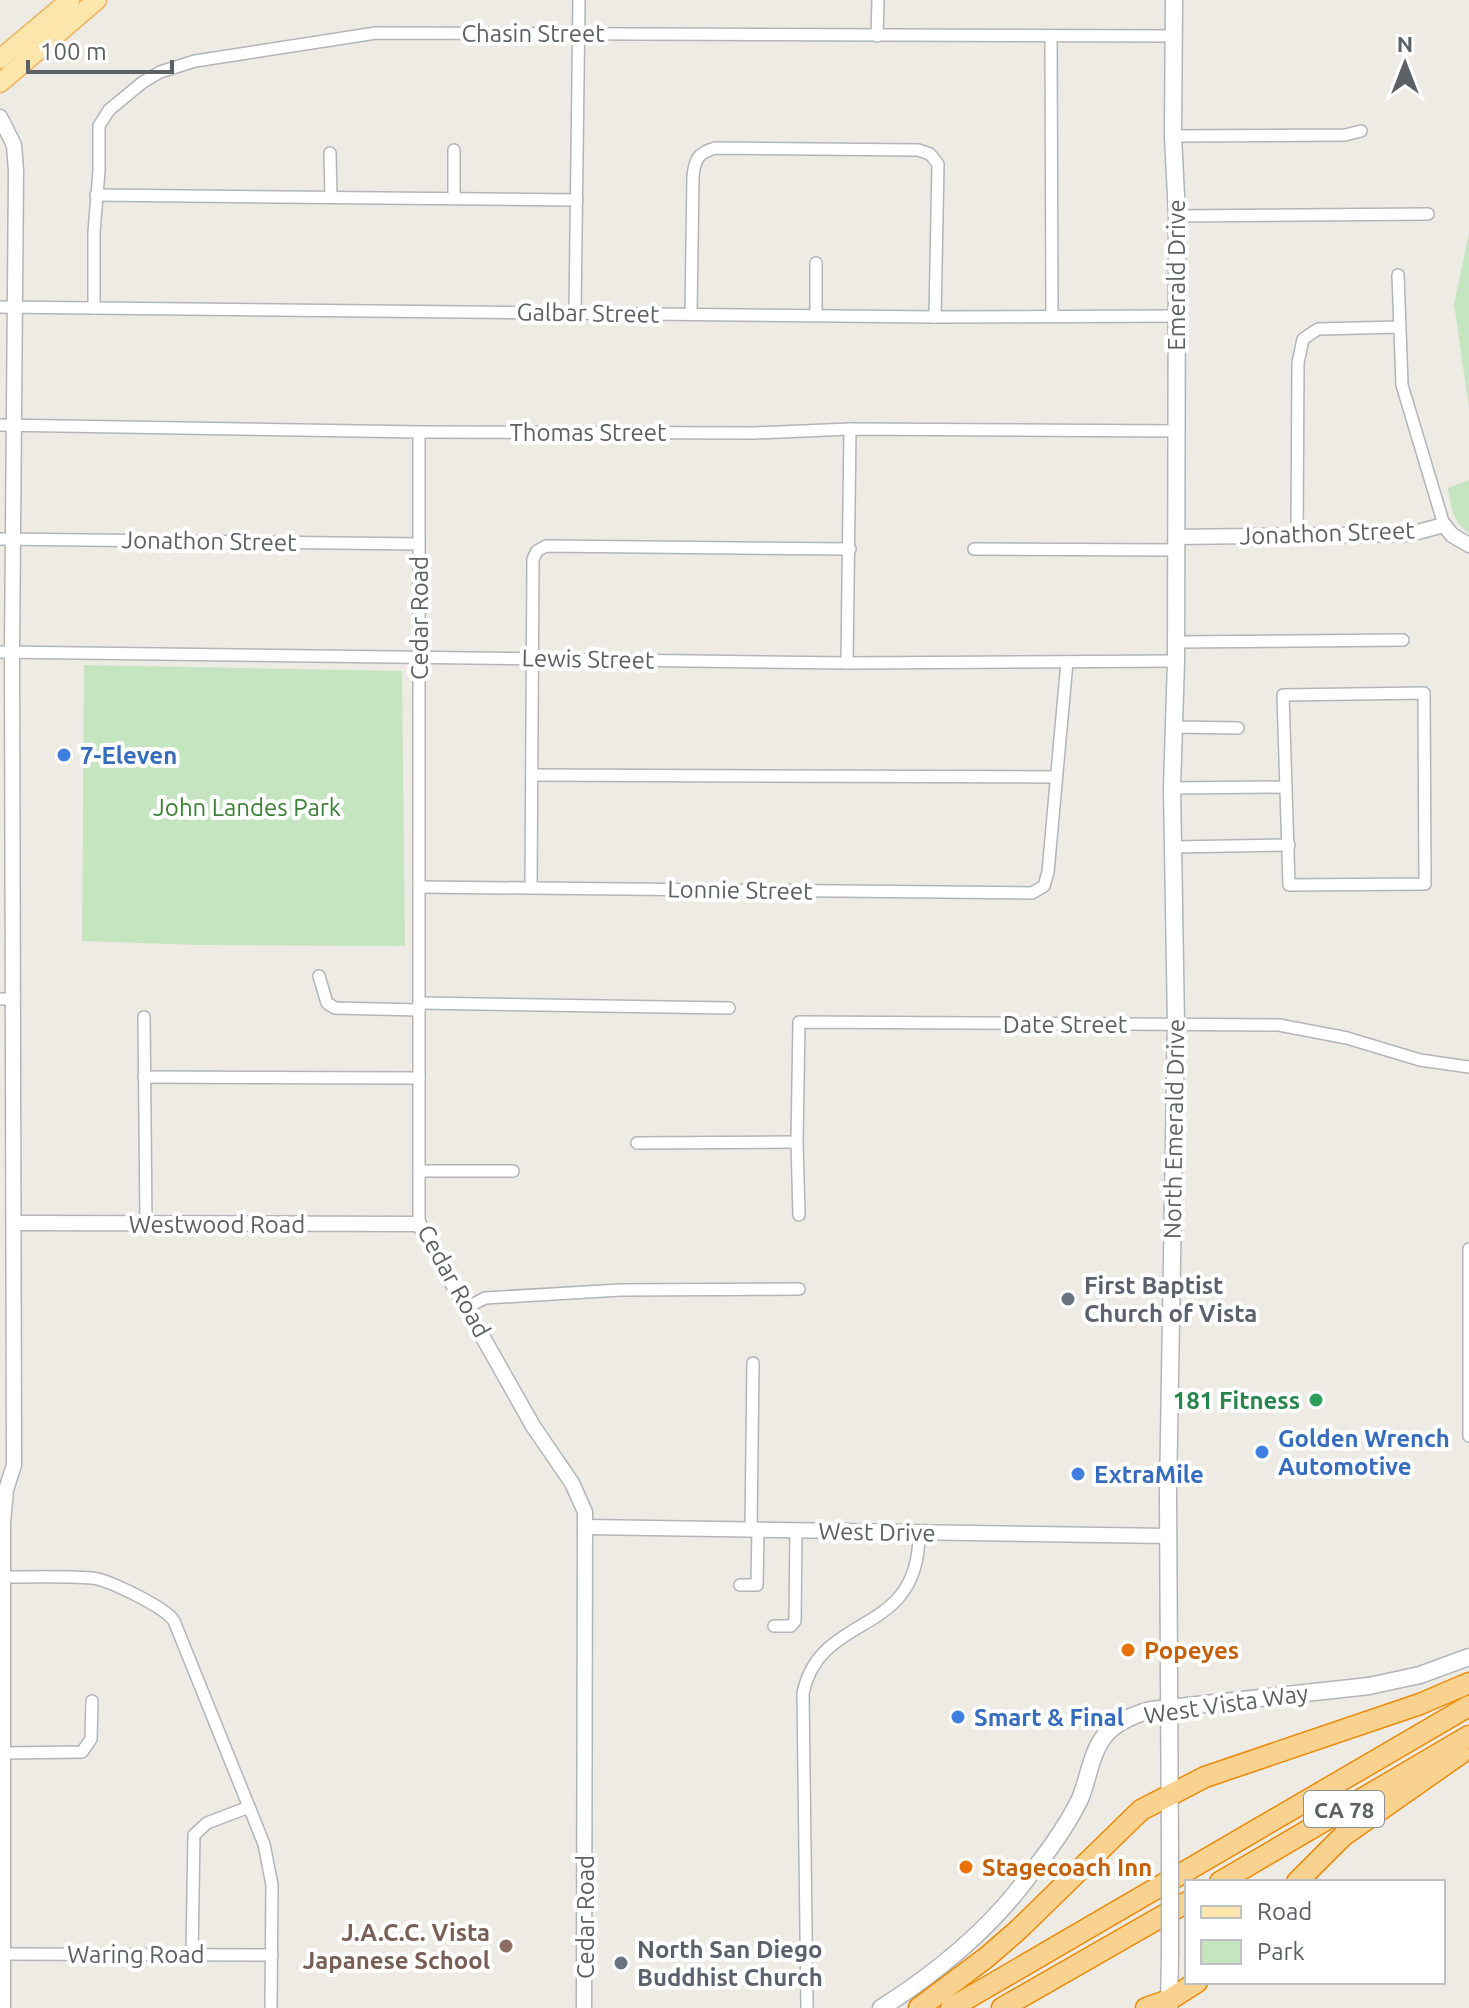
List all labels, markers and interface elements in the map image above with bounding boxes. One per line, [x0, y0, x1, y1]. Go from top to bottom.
street label: Chasin Street [461, 20, 605, 47]
scale bar [28, 24, 172, 74]
north arrow [1365, 24, 1445, 104]
text: N [1397, 31, 1413, 56]
text: 100 m [40, 38, 107, 65]
street label: Emerald Drive [1163, 199, 1190, 351]
street label: Galbar Street [517, 298, 660, 328]
street label: Thomas Street [509, 419, 667, 446]
street label: Jonathon Street [1239, 516, 1416, 550]
street label: Jonathon Street [121, 526, 297, 556]
street label: Cedar Road [406, 556, 433, 680]
street label: Lewis Street [521, 644, 655, 674]
place label: 7-Eleven [80, 742, 177, 769]
marker: 7-Eleven [55, 746, 73, 764]
park label: John Landes Park [153, 794, 341, 821]
street label: Lonnie Street [667, 875, 813, 905]
street label: Date Street [1003, 1011, 1128, 1038]
street label: North Emerald Drive [1159, 1019, 1189, 1239]
street label: Westwood Road [129, 1211, 305, 1238]
street label: Cedar Road [412, 1220, 496, 1342]
place label: First Baptist Church of Vista [1084, 1272, 1257, 1327]
marker: First Baptist Church of Vista [1059, 1290, 1077, 1308]
place label: 181 Fitness [1173, 1387, 1300, 1414]
marker: 181 Fitness [1307, 1391, 1325, 1409]
place label: Golden Wrench Automotive [1278, 1425, 1450, 1480]
marker: Golden Wrench Automotive [1253, 1443, 1271, 1461]
place label: ExtraMile [1094, 1461, 1204, 1488]
marker: ExtraMile [1069, 1465, 1087, 1483]
street label: West Drive [818, 1517, 936, 1547]
place label: Popeyes [1144, 1637, 1239, 1664]
marker: Popeyes [1119, 1641, 1137, 1659]
street label: West Vista Way [1142, 1679, 1310, 1729]
place label: Smart & Final [974, 1704, 1124, 1731]
marker: Smart & Final [949, 1708, 967, 1726]
road number: CA 78 [1304, 1791, 1384, 1827]
place label: Stagecoach Inn [982, 1854, 1152, 1881]
street label: Cedar Road [572, 1855, 599, 1979]
marker: Stagecoach Inn [957, 1858, 975, 1876]
legend [1185, 1880, 1445, 1984]
text: Road [1257, 1898, 1312, 1925]
place label: J.A.C.C. Vista Japanese School [303, 1919, 490, 1974]
place label: North San Diego Buddhist Church [637, 1936, 823, 1991]
marker: J.A.C.C. Vista Japanese School [497, 1937, 515, 1955]
text: Park [1257, 1938, 1305, 1965]
street label: Waring Road [67, 1941, 205, 1968]
marker: North San Diego Buddhist Church [612, 1954, 630, 1972]

